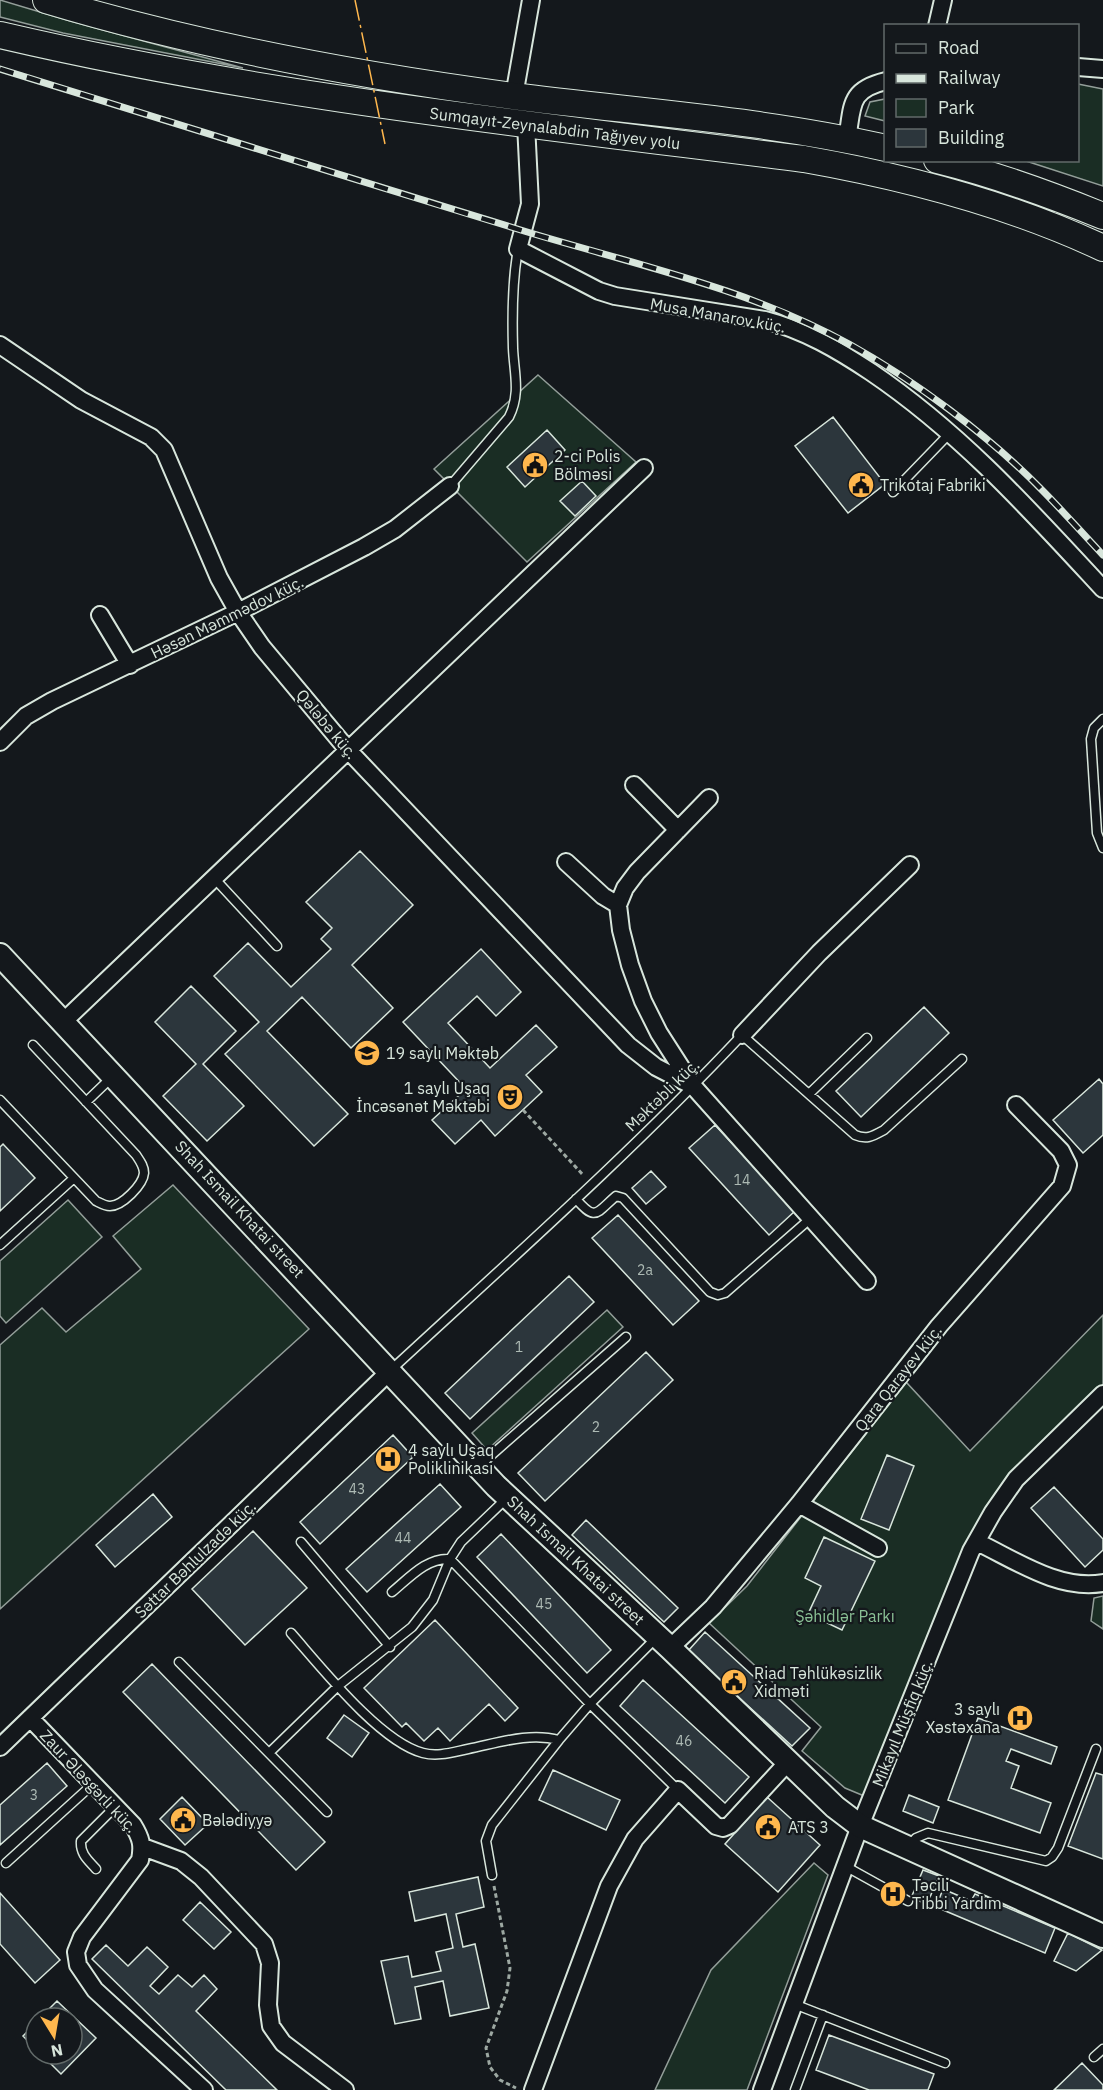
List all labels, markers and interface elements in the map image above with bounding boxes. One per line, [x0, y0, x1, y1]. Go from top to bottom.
legend [884, 24, 1079, 162]
text: Road [938, 36, 979, 59]
text: Railway [938, 66, 1000, 89]
text: Park [938, 96, 975, 119]
street label: Sumqayıt-Zeynalabdin Tağıyev yolu [428, 103, 682, 153]
text: Building [938, 126, 1005, 149]
street label: Musa Manarov küç. [649, 293, 787, 337]
place label: 2-ci Polis Bölməsi [554, 446, 620, 484]
public building icon: 2-ci Polis Bölməsi [520, 450, 550, 480]
public building icon: Trikotaj Fabriki [846, 470, 876, 500]
place label: Trikotaj Fabriki [880, 475, 986, 495]
street label: Həsən Məmmədov küç. [147, 571, 307, 663]
street label: Qələbə küç. [292, 685, 362, 763]
school or university icon: 19 saylı Məktəb [352, 1038, 382, 1068]
place label: 19 saylı Məktəb [386, 1043, 499, 1063]
street label: Məktəbli küç. [621, 1055, 703, 1135]
place label: 1 saylı Uşaq İncəsənət Məktəbi [356, 1078, 490, 1116]
theatre icon: 1 saylı Uşaq İncəsənət Məktəbi [495, 1082, 525, 1112]
street label: Shah Ismail Khatai street [171, 1136, 309, 1282]
house number: 14 [734, 1171, 750, 1189]
house number: 2a [637, 1261, 653, 1279]
street label: Qara Qarayev küç. [850, 1321, 946, 1435]
house number: 1 [515, 1338, 523, 1356]
house number: 2 [592, 1418, 600, 1436]
place label: 4 saylı Uşaq Poliklinikası [408, 1440, 494, 1478]
hospital icon: 4 saylı Uşaq Poliklinikası [373, 1444, 403, 1474]
house number: 43 [349, 1480, 365, 1498]
street label: Shah Ismail Khatai street [503, 1491, 649, 1629]
street label: Səttar Bəhlulzadə küç. [130, 1496, 260, 1622]
house number: 44 [395, 1529, 411, 1547]
house number: 45 [536, 1595, 552, 1613]
park label: Şəhidlər Parkı [795, 1606, 895, 1626]
street label: Mikayıl Müşfiq küç. [867, 1656, 937, 1790]
place label: Riad Təhlükəsizlik Xidməti [754, 1663, 883, 1701]
public building icon: Riad Təhlükəsizlik Xidməti [719, 1667, 749, 1697]
place label: 3 saylı Xəstəxana [926, 1699, 1000, 1737]
hospital icon: 3 saylı Xəstəxana [1005, 1703, 1035, 1733]
street label: Zaur Ələsgərli küç. [36, 1725, 142, 1837]
house number: 46 [676, 1732, 692, 1750]
house number: 3 [30, 1786, 38, 1804]
public building icon: Bələdiyyə [168, 1805, 198, 1835]
place label: Bələdiyyə [202, 1810, 273, 1830]
public building icon: ATS 3 [753, 1812, 783, 1842]
place label: ATS 3 [788, 1817, 829, 1837]
place label: Təcili Tibbi Yardım [912, 1875, 1002, 1913]
hospital icon: Təcili Tibbi Yardım [878, 1879, 908, 1909]
north arrow [24, 2006, 84, 2066]
text: N [49, 2040, 64, 2062]

